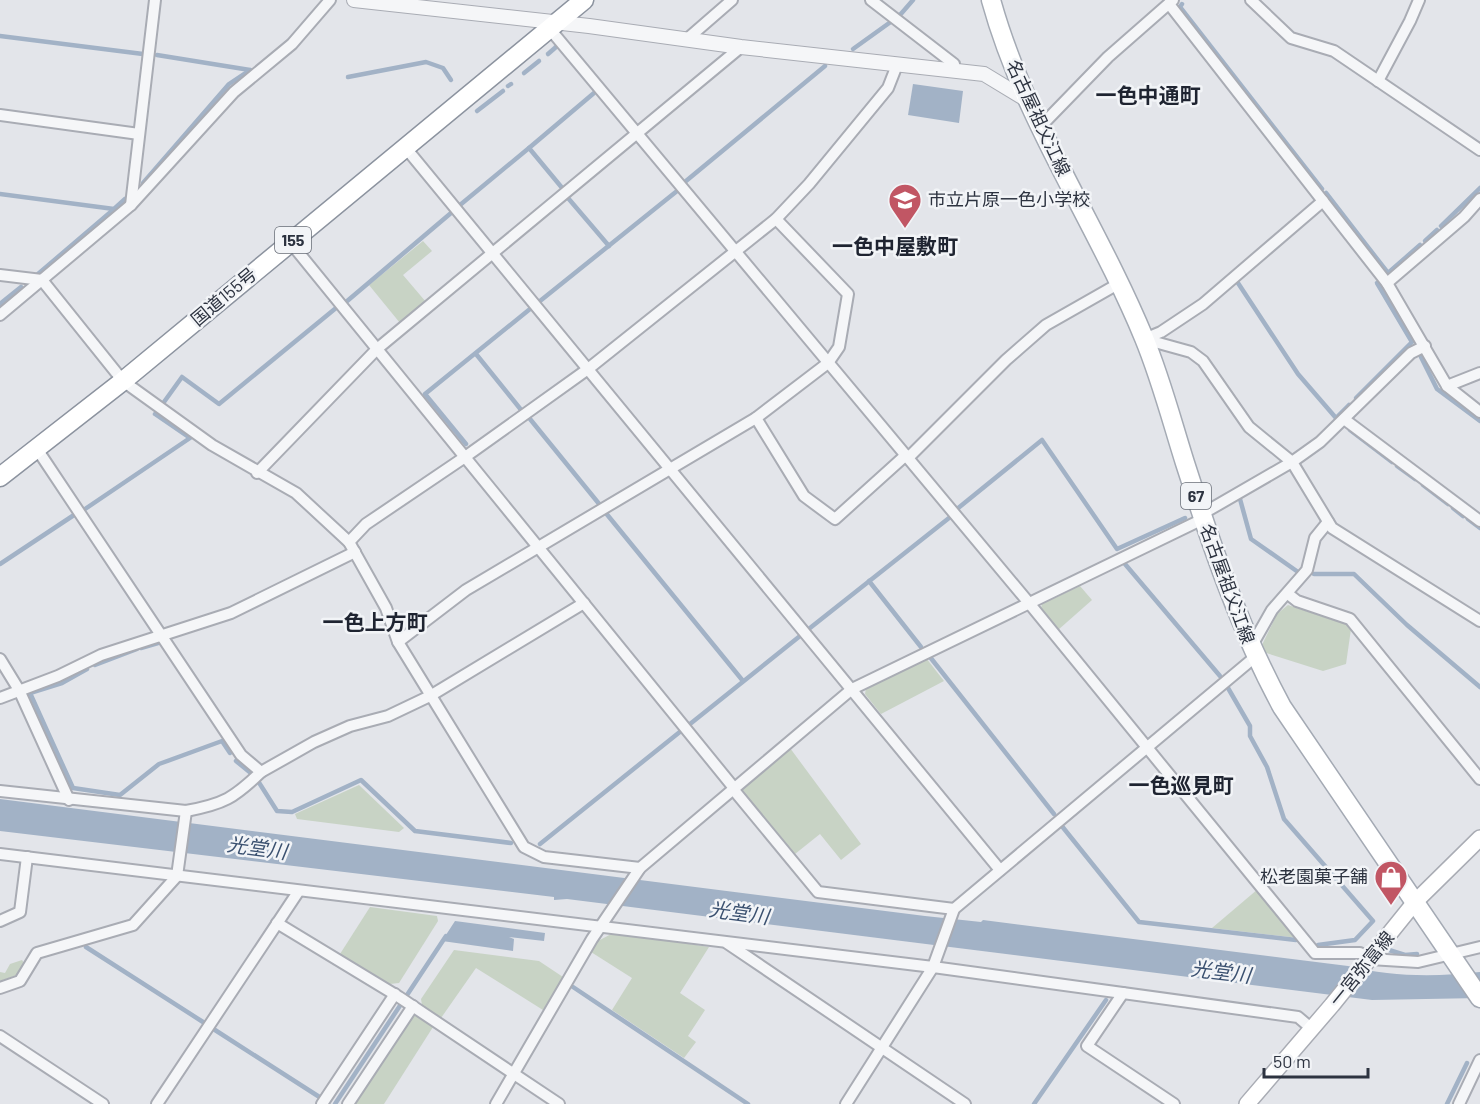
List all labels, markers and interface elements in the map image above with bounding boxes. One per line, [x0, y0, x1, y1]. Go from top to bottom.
street label: 名古屋祖父江線 [1002, 56, 1076, 179]
district label: 一色中通町 [1096, 82, 1201, 107]
school or university icon: 市立片原一色小学校 [887, 182, 923, 229]
place label: 市立片原一色小学校 [928, 188, 1090, 210]
road number: 155 [275, 227, 311, 253]
district label: 一色中屋敷町 [832, 233, 958, 258]
street label: 国道155号 [186, 262, 261, 330]
road number: 67 [1181, 483, 1211, 509]
street label: 名古屋祖父江線 [1196, 521, 1260, 647]
district label: 一色上方町 [323, 609, 428, 634]
district label: 一色巡見町 [1129, 772, 1234, 797]
water label: 光堂川 [226, 831, 290, 863]
shop icon: 松老園菓子舗 [1373, 859, 1409, 906]
place label: 松老園菓子舗 [1260, 865, 1368, 887]
water label: 光堂川 [708, 896, 772, 928]
street label: 一宮弥富線 [1324, 926, 1398, 1010]
water label: 光堂川 [1190, 955, 1254, 987]
scale bar [1264, 1041, 1368, 1079]
text: 50 m [1273, 1050, 1311, 1072]

